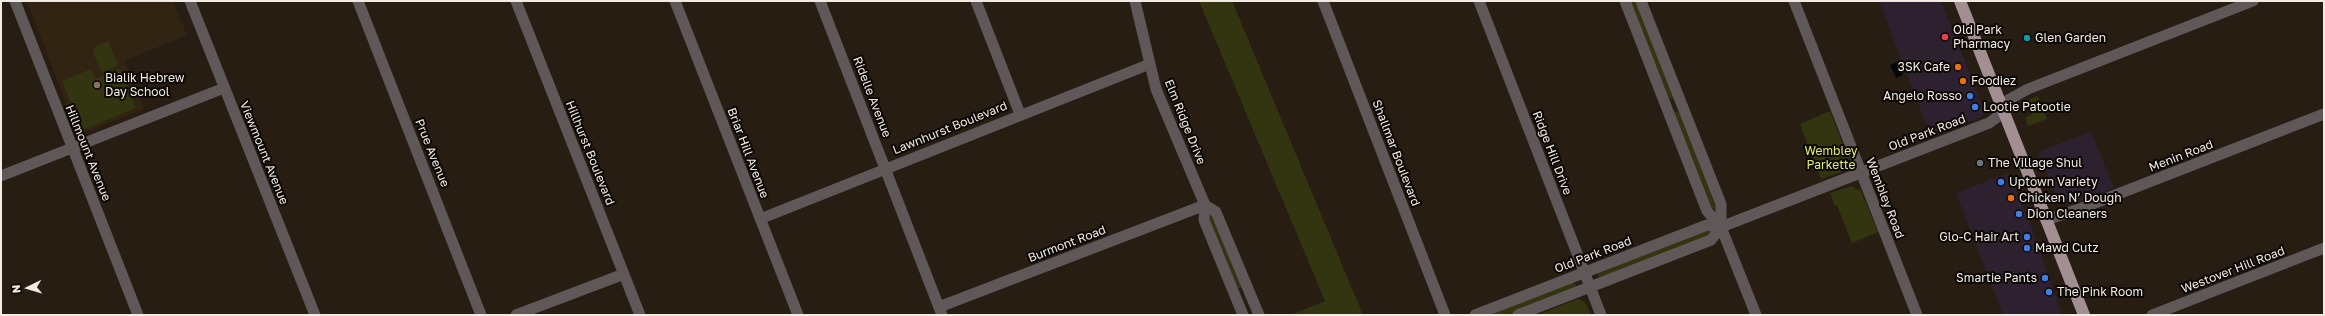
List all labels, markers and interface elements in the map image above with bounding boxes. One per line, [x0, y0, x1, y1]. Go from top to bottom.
place label: Old Park Pharmacy [1953, 23, 2010, 51]
place label: Glen Garden [2035, 31, 2106, 45]
marker: Old Park Pharmacy [1940, 32, 1950, 42]
marker: Glen Garden [2022, 33, 2032, 43]
street label: Ridelle Avenue [850, 54, 894, 140]
place label: 3SK Cafe [1898, 60, 1950, 74]
marker: 3SK Cafe [1953, 62, 1963, 72]
place label: Bialik Hebrew Day School [105, 71, 184, 99]
place label: Foodiez [1971, 74, 2016, 88]
marker: Foodiez [1958, 76, 1968, 86]
street label: Elm Ridge Drive [1161, 77, 1209, 167]
marker: Bialik Hebrew Day School [92, 80, 102, 90]
place label: Angelo Rosso [1883, 89, 1962, 103]
marker: Angelo Rosso [1965, 91, 1975, 101]
street label: Lawnhurst Boulevard [891, 98, 1009, 158]
street label: Shallmar Boulevard [1369, 98, 1423, 208]
street label: Viewmount Avenue [237, 99, 291, 207]
street label: Hillhurst Boulevard [562, 99, 618, 207]
place label: Lootie Patootie [1983, 100, 2071, 114]
marker: Lootie Patootie [1970, 102, 1980, 112]
street label: Hillmount Avenue [62, 103, 114, 203]
street label: Briar Hill Avenue [724, 106, 772, 200]
street label: Ridge Hill Drive [1529, 109, 1575, 197]
street label: Old Park Road [1886, 112, 1968, 154]
street label: Prue Avenue [412, 117, 452, 189]
street label: Menin Road [2147, 137, 2215, 175]
park label: Wembley Parkette [1804, 144, 1858, 172]
street label: Wembley Road [1863, 155, 1907, 241]
place label: The Village Shul [1988, 156, 2082, 170]
marker: The Village Shul [1975, 158, 1985, 168]
place label: Uptown Variety [2009, 175, 2098, 189]
marker: Uptown Variety [1996, 177, 2006, 187]
place label: Chicken N’ Dough [2019, 191, 2122, 205]
marker: Chicken N’ Dough [2006, 193, 2016, 203]
place label: Dion Cleaners [2027, 207, 2107, 221]
marker: Dion Cleaners [2014, 209, 2024, 219]
street label: Burmont Road [1026, 223, 1108, 265]
place label: Glo-C Hair Art [1939, 230, 2019, 244]
marker: Glo-C Hair Art [2022, 232, 2032, 242]
street label: Old Park Road [1552, 234, 1634, 276]
place label: Mawd Cutz [2035, 241, 2099, 255]
marker: Mawd Cutz [2022, 243, 2032, 253]
street label: Westover Hill Road [2179, 244, 2287, 296]
north arrow [8, 268, 48, 308]
place label: Smartie Pants [1956, 271, 2037, 285]
marker: Smartie Pants [2040, 273, 2050, 283]
text: N [9, 284, 22, 294]
place label: The Pink Room [2057, 285, 2143, 299]
marker: The Pink Room [2044, 287, 2054, 297]

